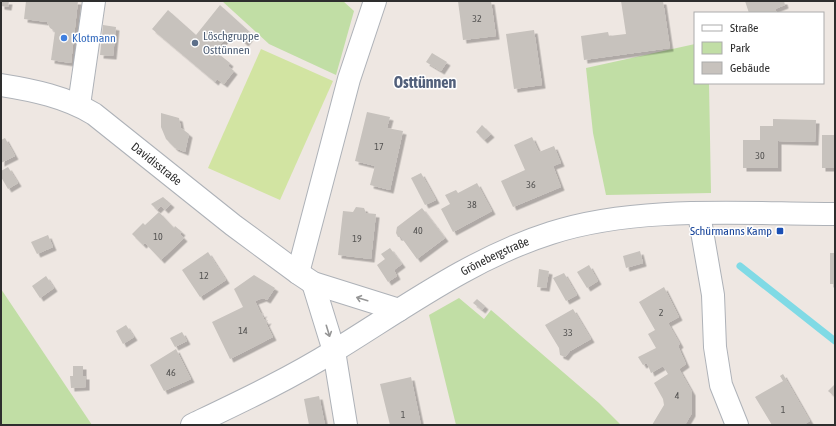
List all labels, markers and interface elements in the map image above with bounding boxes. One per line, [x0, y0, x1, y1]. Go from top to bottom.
legend [694, 12, 824, 84]
house number: 32 [472, 13, 482, 24]
text: Straße [730, 21, 758, 35]
place label: Löschgruppe Osttünnen [203, 29, 259, 57]
place label: Klotmann [72, 31, 116, 45]
marker: Klotmann [59, 33, 69, 43]
marker: Löschgruppe Osttünnen [190, 38, 200, 48]
text: Park [730, 41, 751, 55]
text: Gebäude [730, 61, 770, 75]
district label: Osttünnen [394, 73, 456, 91]
street label: Davidisstraße [128, 140, 184, 188]
house number: 17 [374, 141, 384, 152]
house number: 30 [755, 150, 765, 161]
house number: 36 [526, 179, 536, 190]
house number: 38 [467, 199, 477, 210]
place label: Schürmanns Kamp [690, 224, 772, 238]
house number: 40 [413, 225, 423, 236]
marker: Schürmanns Kamp [775, 226, 785, 236]
house number: 10 [153, 231, 163, 242]
house number: 19 [352, 233, 362, 244]
street label: Grönebergstraße [458, 234, 531, 279]
house number: 12 [199, 270, 209, 281]
one-way arrow [356, 295, 369, 302]
house number: 2 [659, 307, 664, 318]
one-way arrow [325, 324, 332, 337]
house number: 14 [238, 325, 248, 336]
house number: 33 [563, 327, 573, 338]
house number: 46 [166, 367, 176, 378]
house number: 4 [675, 390, 680, 401]
house number: 1 [781, 404, 786, 415]
house number: 1 [401, 409, 406, 420]

